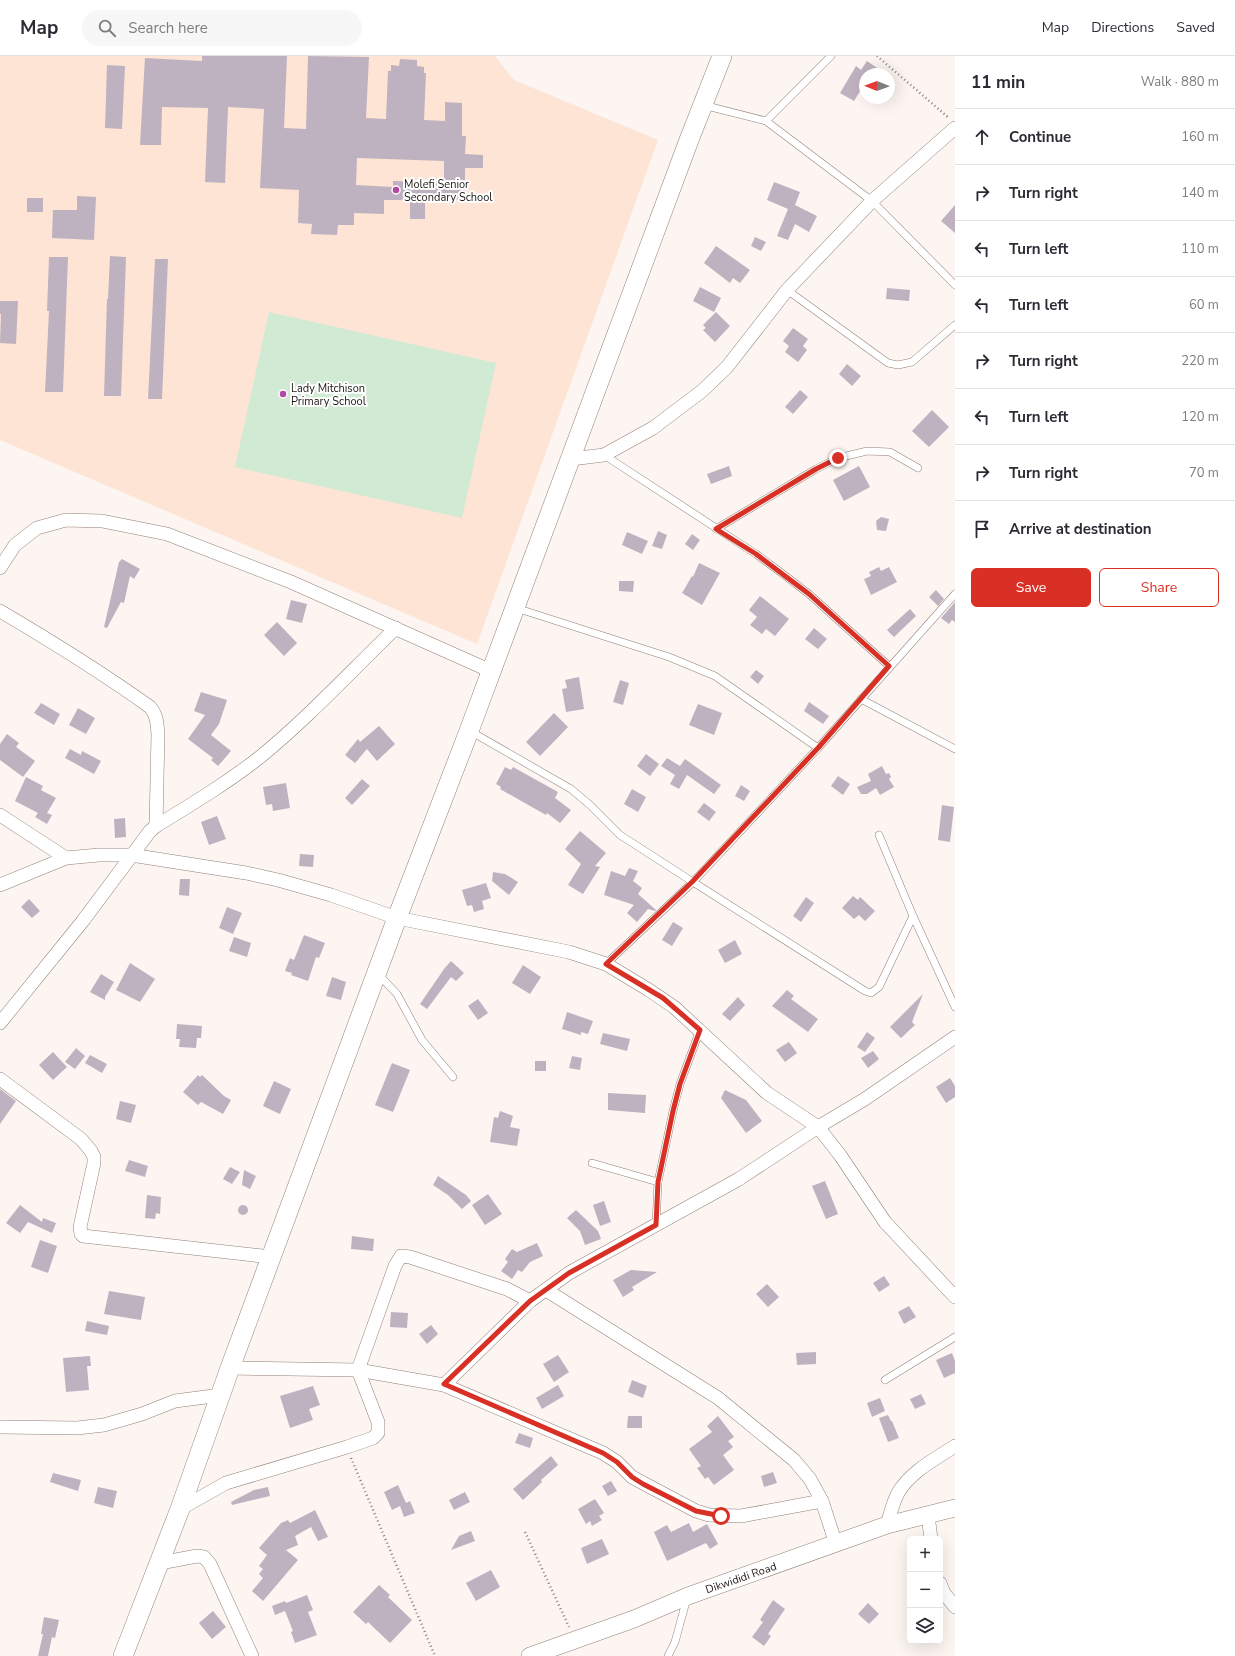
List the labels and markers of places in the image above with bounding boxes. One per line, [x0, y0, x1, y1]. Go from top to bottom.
place label: Molefi Senior Secondary School [404, 177, 493, 205]
marker: Molefi Senior Secondary School [391, 185, 401, 195]
place label: Lady Mitchison Primary School [291, 381, 367, 409]
marker: Lady Mitchison Primary School [278, 389, 288, 399]

